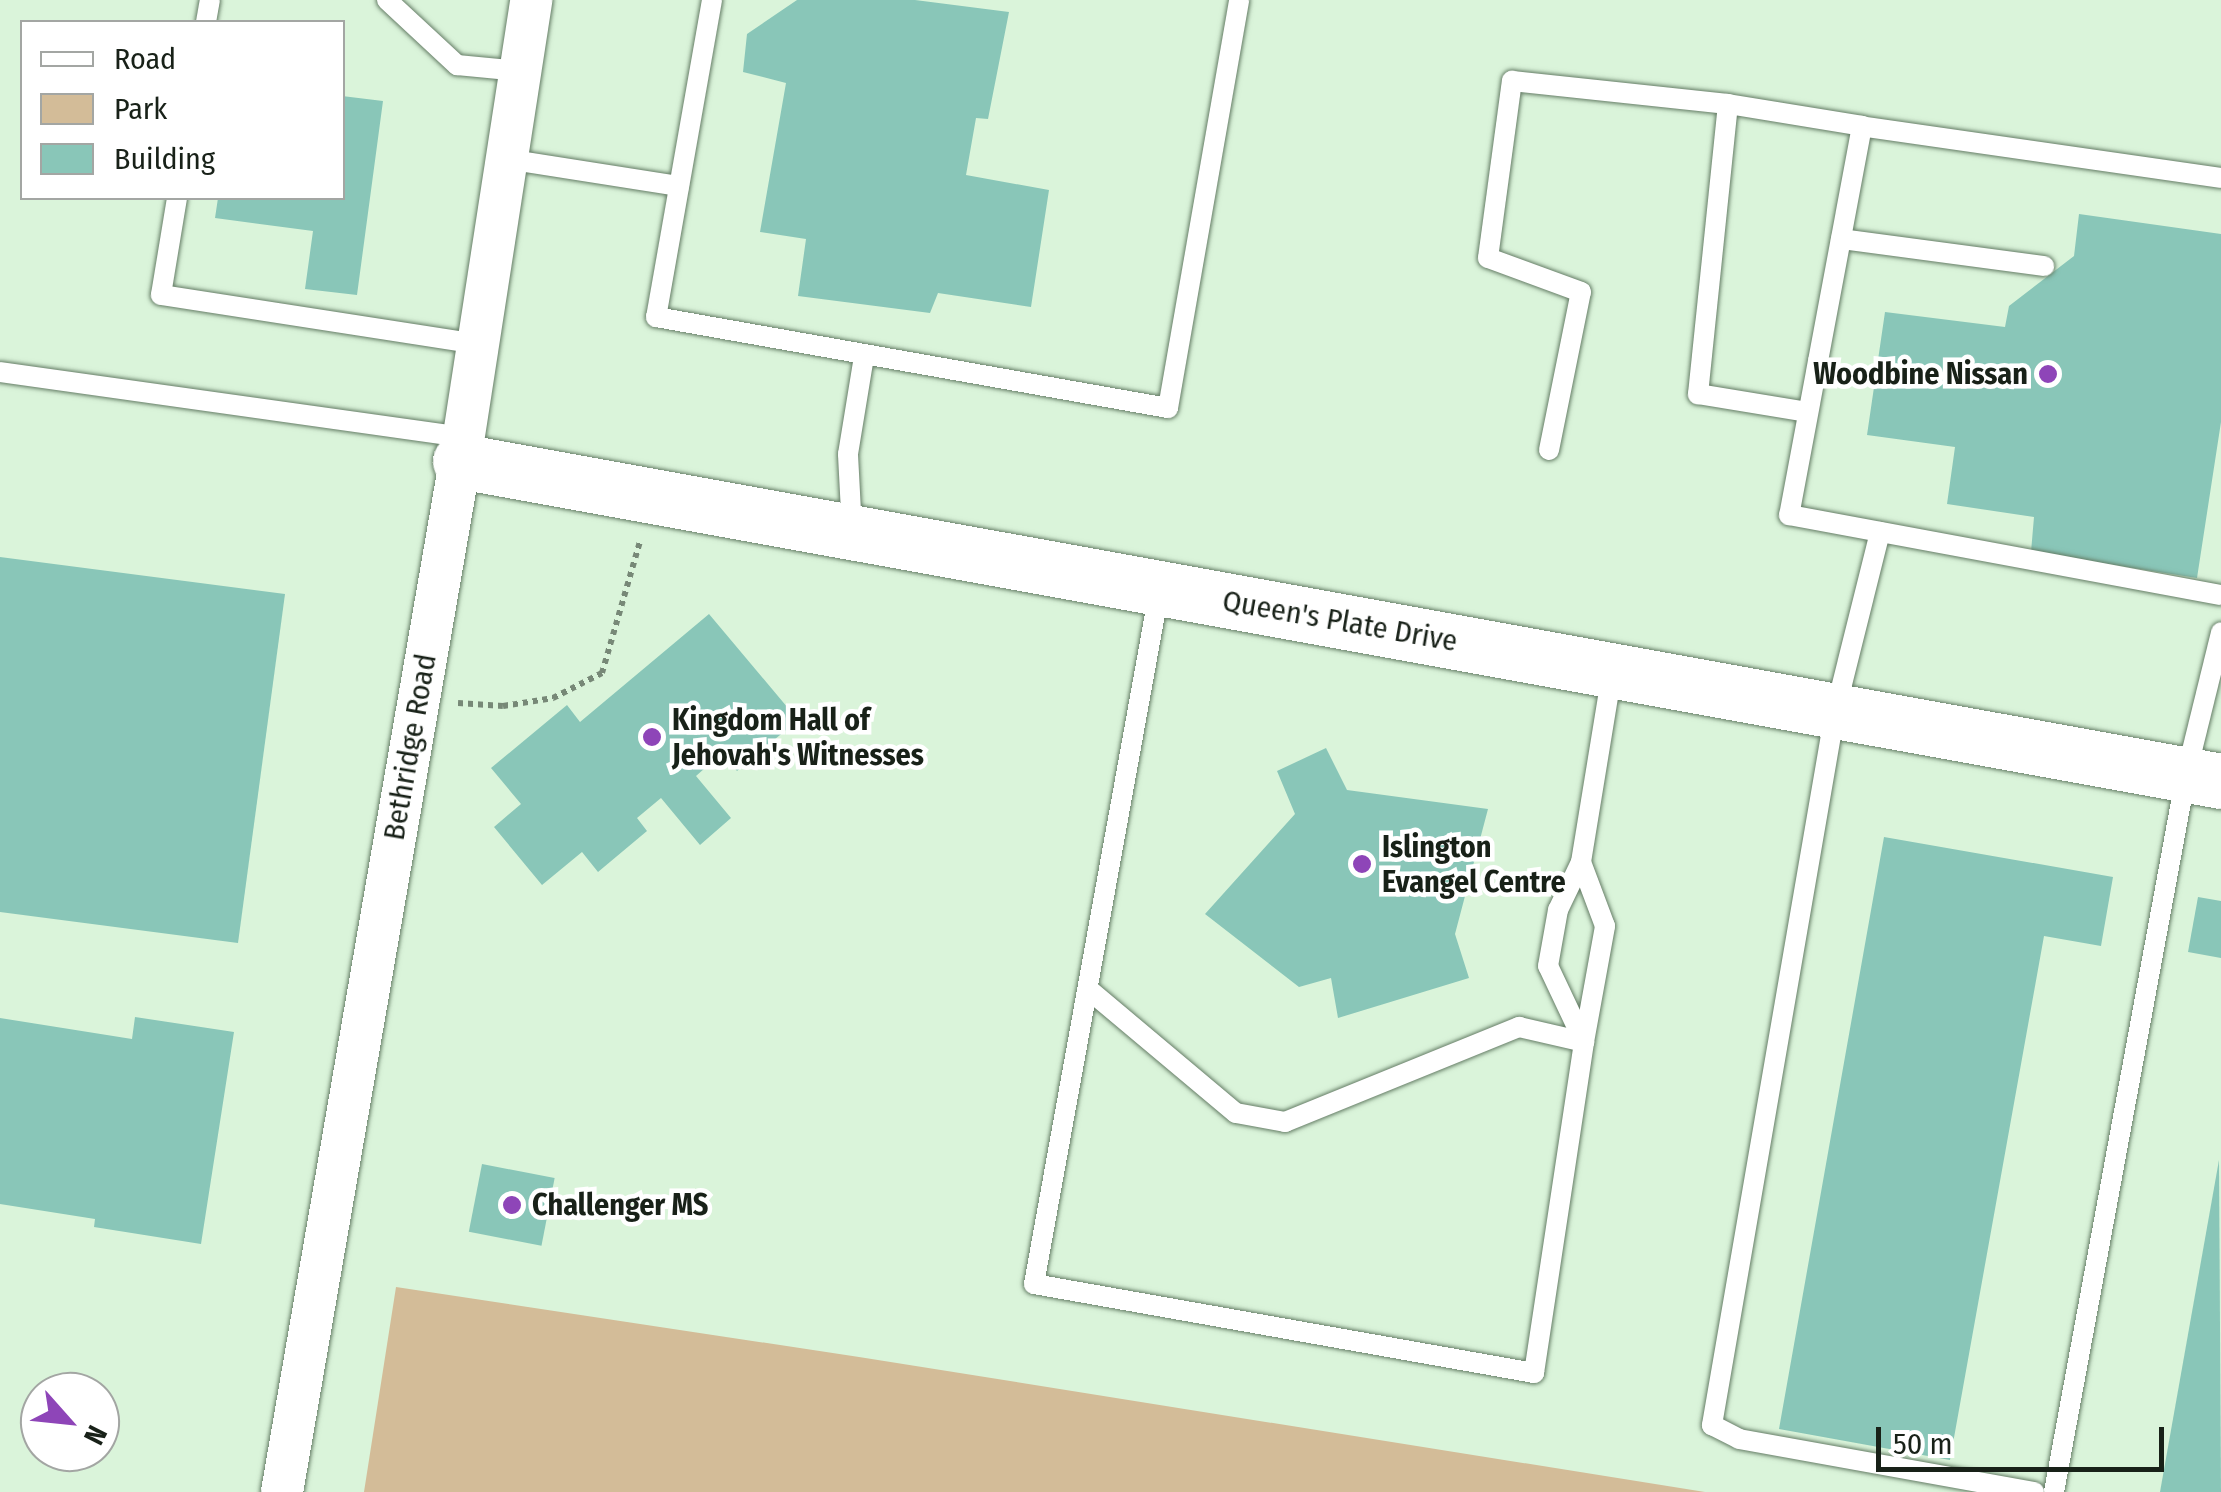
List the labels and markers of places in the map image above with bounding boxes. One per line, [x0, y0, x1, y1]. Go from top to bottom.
place label: Woodbine Nissan [1813, 356, 2028, 392]
marker: Woodbine Nissan [2037, 363, 2059, 385]
place label: Kingdom Hall of Jehovah's Witnesses [672, 702, 924, 772]
marker: Kingdom Hall of Jehovah's Witnesses [641, 726, 663, 748]
place label: Islington Evangel Centre [1382, 829, 1566, 900]
marker: Islington Evangel Centre [1351, 853, 1373, 875]
place label: Challenger MS [532, 1187, 708, 1223]
marker: Challenger MS [501, 1194, 523, 1216]

